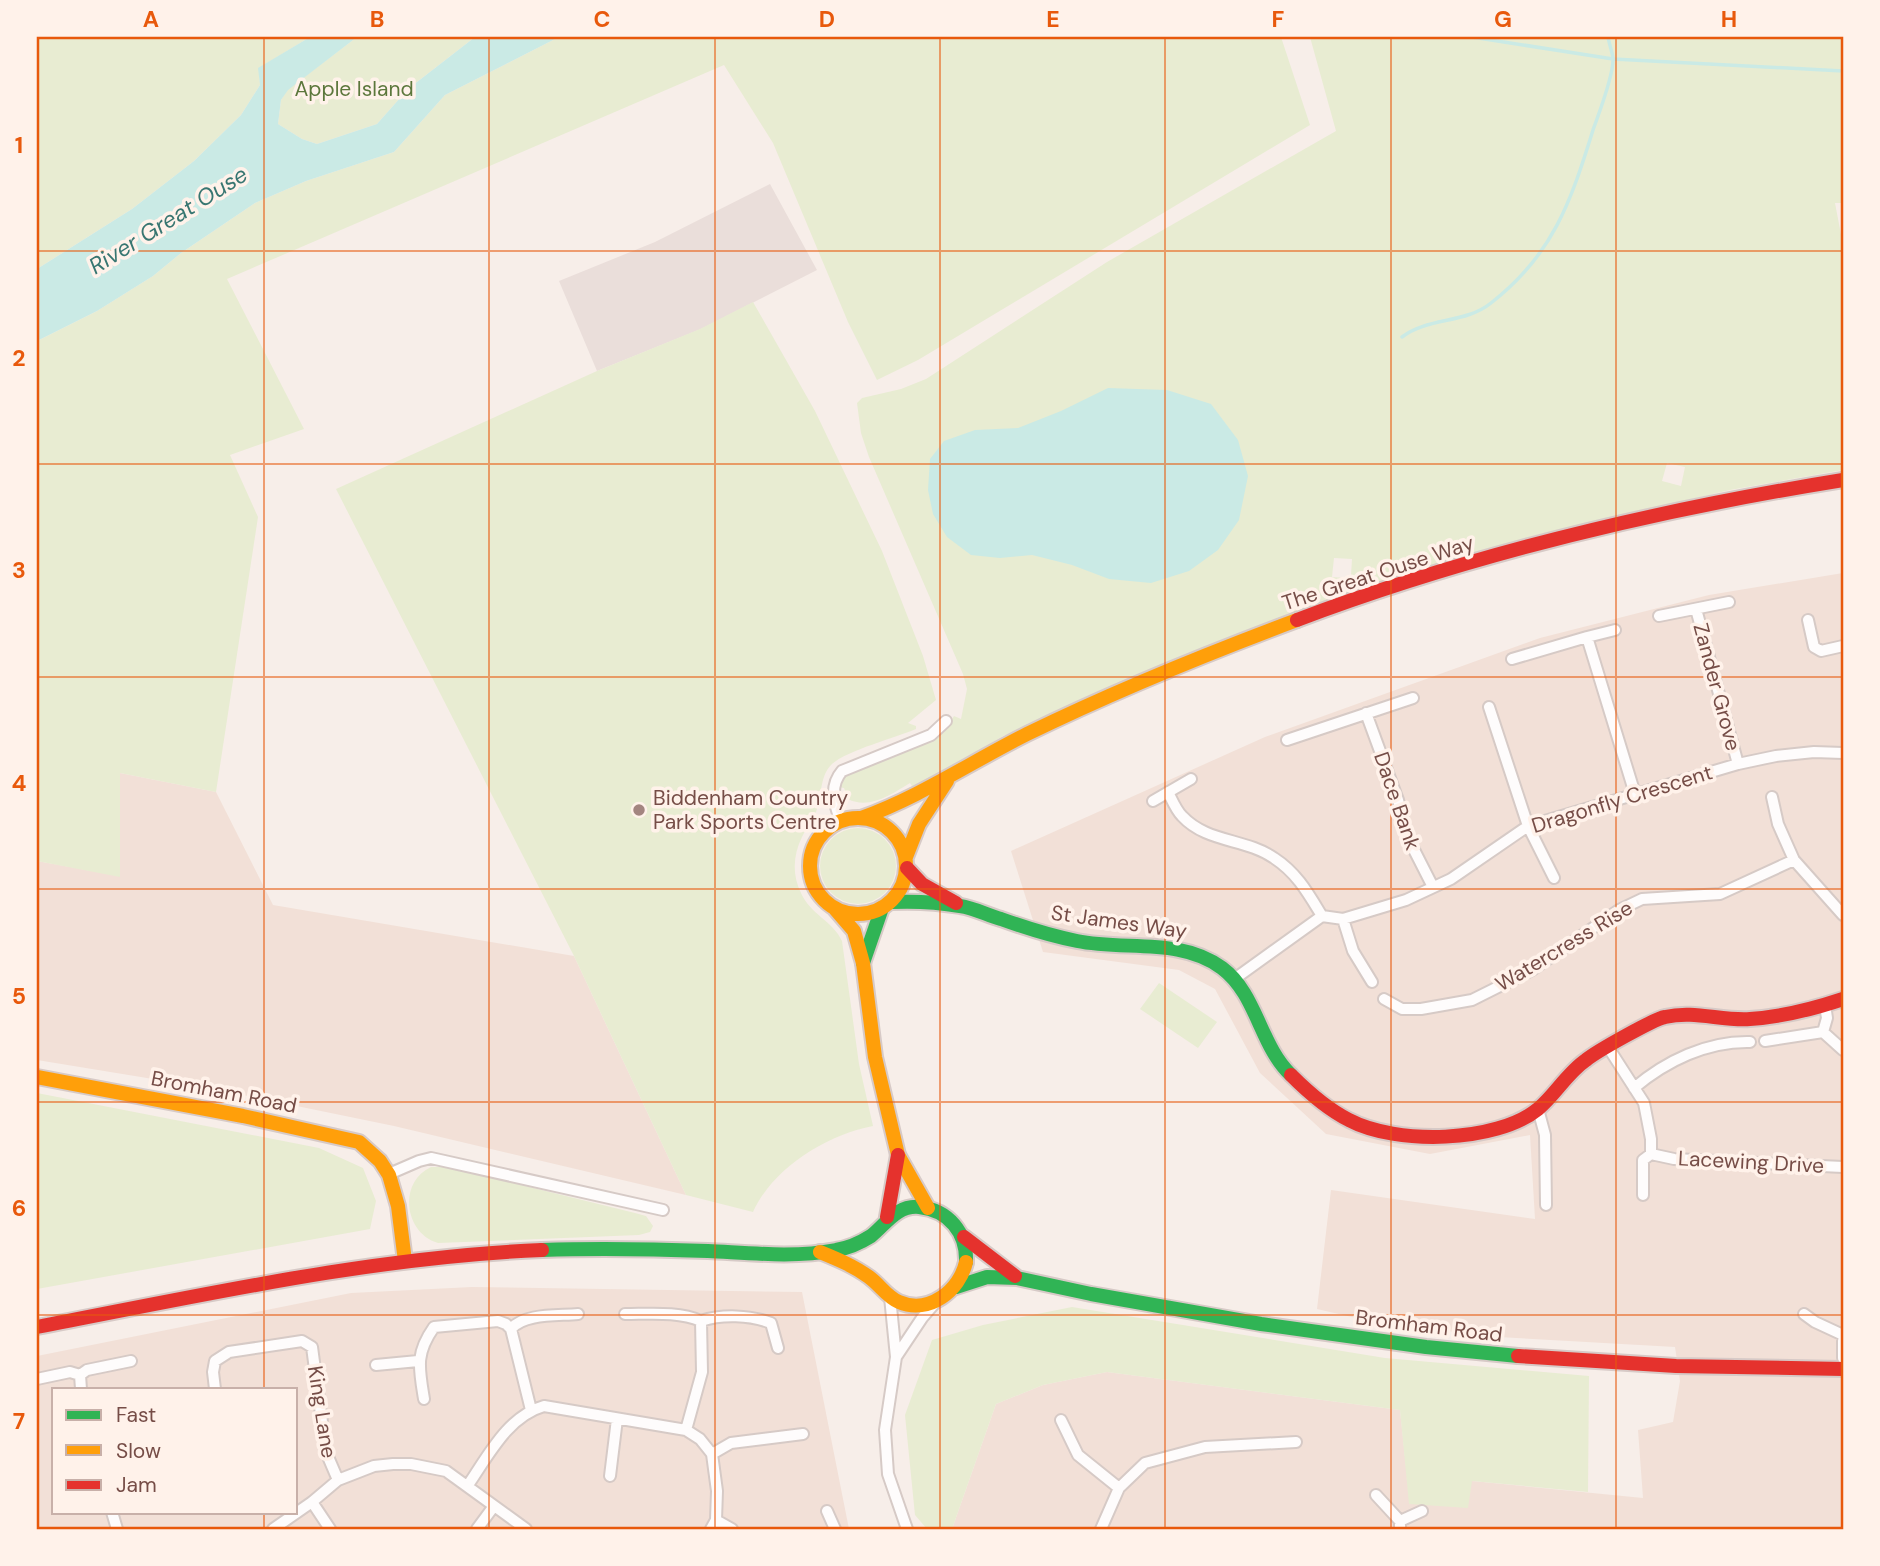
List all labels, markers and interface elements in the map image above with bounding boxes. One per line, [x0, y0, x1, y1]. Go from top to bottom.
text: A [143, 4, 159, 34]
text: B [370, 4, 384, 34]
text: C [594, 4, 610, 34]
text: D [819, 4, 835, 34]
text: E [1046, 4, 1060, 34]
text: F [1272, 4, 1285, 34]
text: G [1494, 4, 1512, 34]
text: H [1721, 4, 1737, 34]
park label: Apple Island [294, 75, 414, 103]
text: 1 [15, 130, 23, 160]
water label: River Great Ouse [83, 159, 253, 281]
text: 2 [12, 343, 26, 373]
street label: The Great Ouse Way [1279, 529, 1478, 617]
text: 3 [12, 555, 26, 585]
street label: Zander Grove [1687, 620, 1747, 754]
street label: Dace Bank [1367, 748, 1427, 854]
street label: Dragonfly Crescent [1528, 758, 1716, 840]
text: 4 [12, 768, 27, 798]
place label: Biddenham Country Park Sports Centre [653, 784, 848, 836]
marker: Biddenham Country Park Sports Centre [631, 802, 647, 818]
street label: Watercress Rise [1490, 894, 1638, 998]
street label: St James Way [1049, 899, 1189, 945]
text: 5 [12, 981, 26, 1011]
street label: Bromham Road [149, 1064, 299, 1120]
street label: Lacewing Drive [1677, 1144, 1825, 1180]
text: 6 [12, 1193, 26, 1223]
street label: Bromham Road [1354, 1303, 1504, 1349]
street label: King Lane [301, 1364, 343, 1460]
legend [52, 1388, 298, 1514]
text: Fast [116, 1401, 156, 1429]
text: 7 [13, 1406, 25, 1436]
text: Slow [116, 1437, 161, 1465]
text: Jam [116, 1471, 157, 1499]

